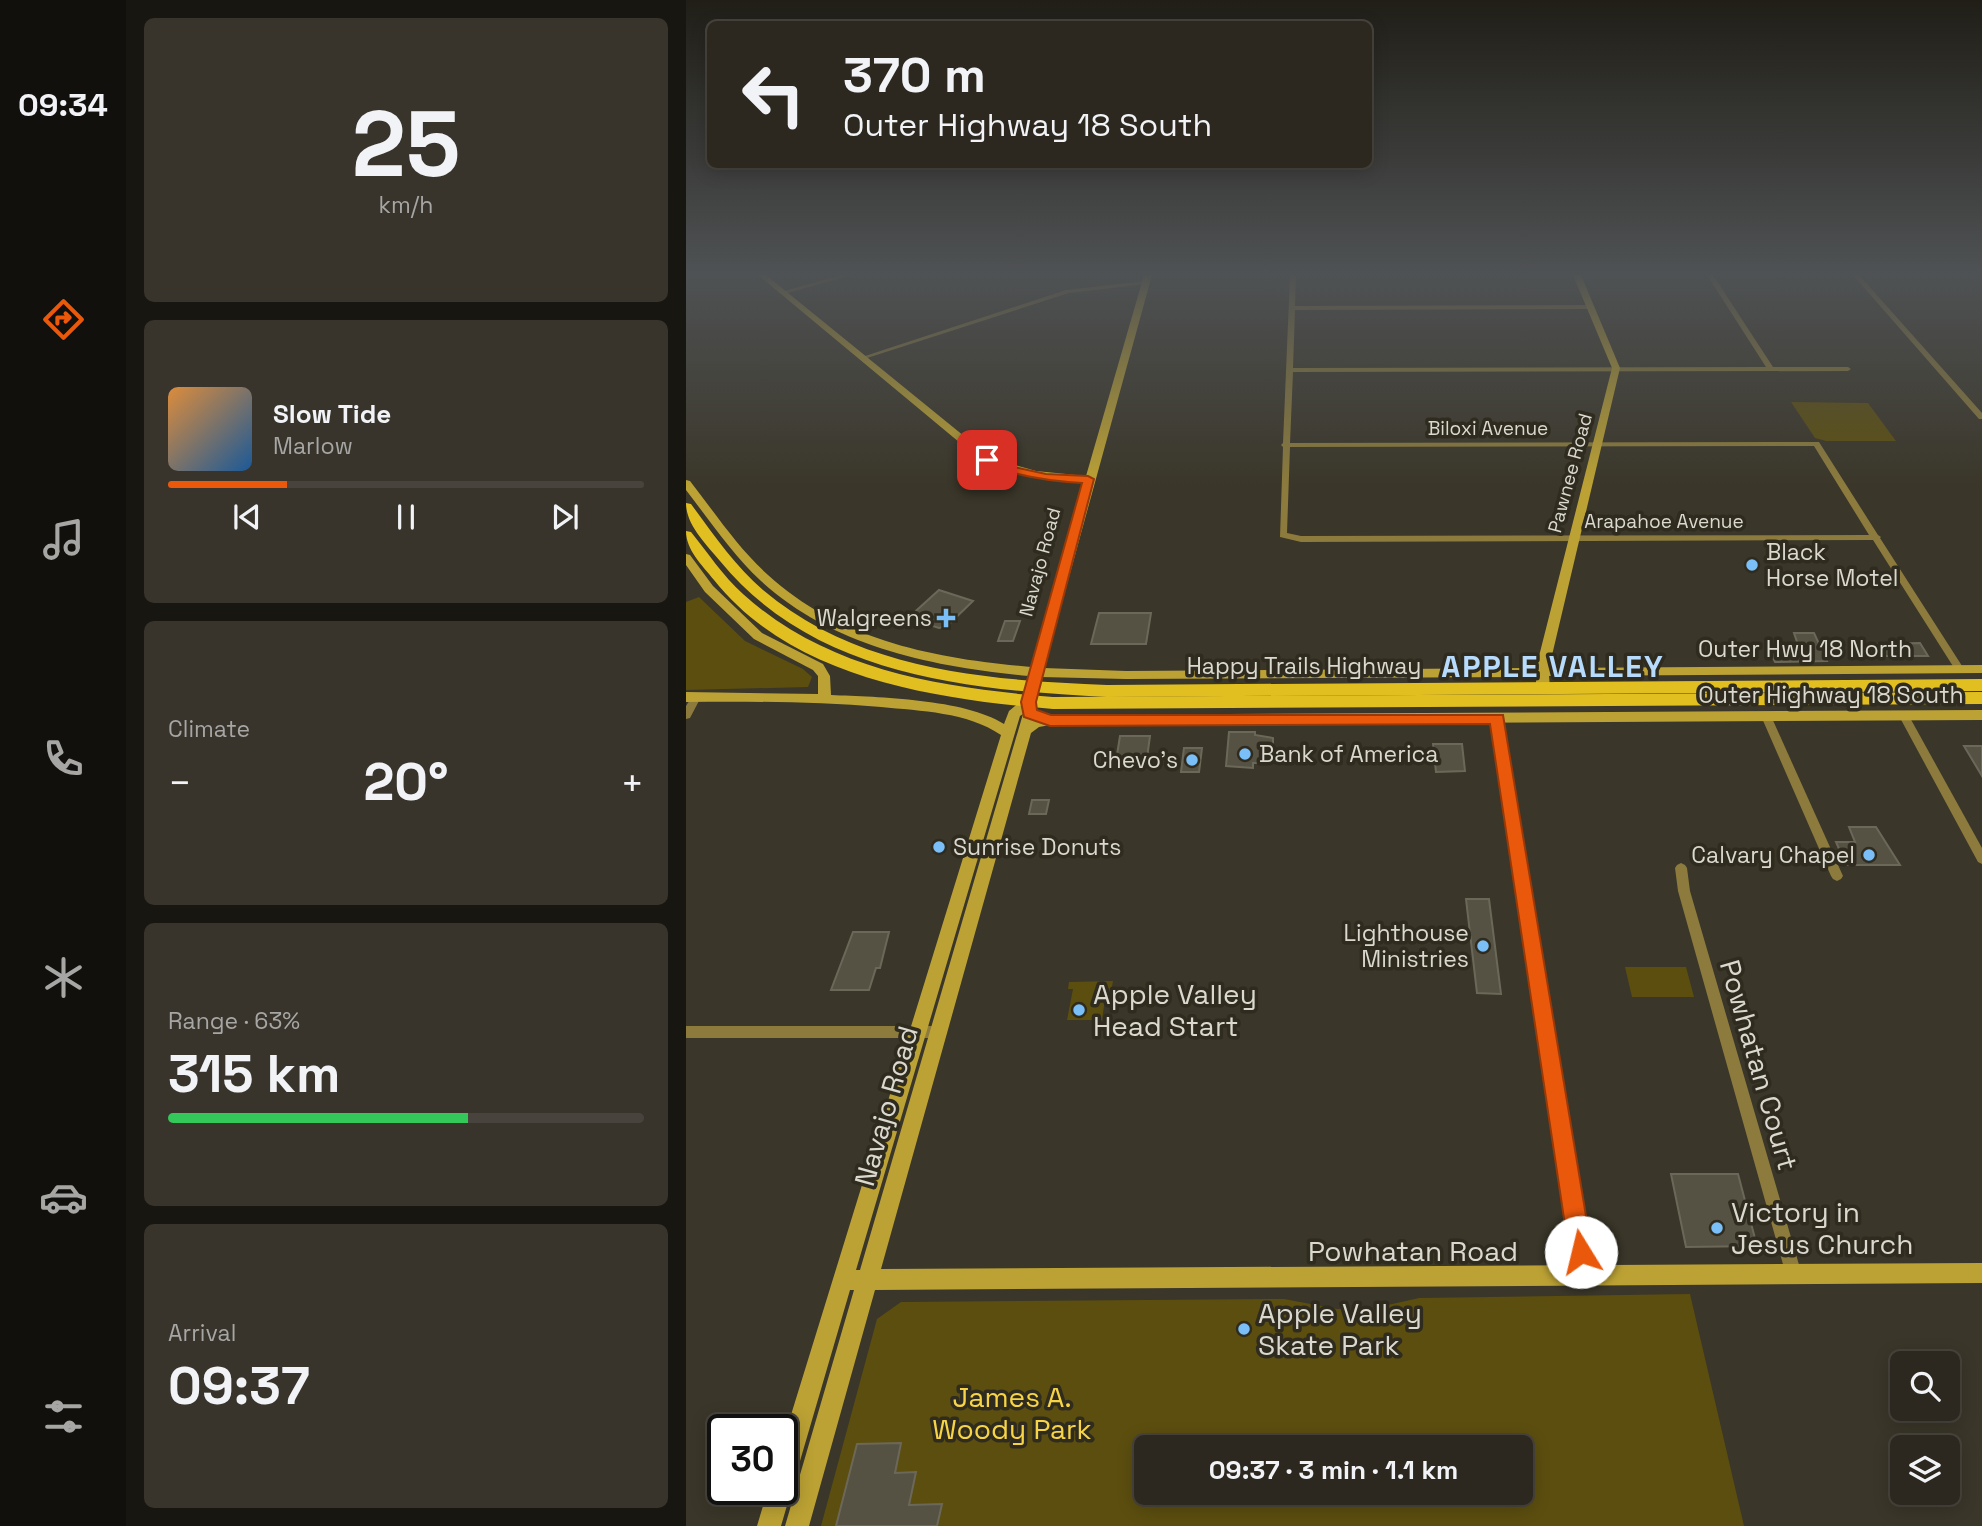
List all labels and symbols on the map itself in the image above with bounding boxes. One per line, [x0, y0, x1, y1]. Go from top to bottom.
street label: Pawnee Road [1542, 410, 1598, 536]
street label: Biloxi Avenue [1428, 416, 1548, 441]
pin [957, 430, 1017, 490]
street label: Navajo Road [1013, 505, 1067, 619]
street label: Arapahoe Avenue [1584, 509, 1744, 534]
place label: Black Horse Motel [1766, 537, 1898, 593]
marker: Black Horse Motel [1744, 557, 1760, 573]
place label: Walgreens [817, 603, 932, 633]
marker: Walgreens [938, 610, 954, 626]
street label: Outer Hwy 18 North [1698, 634, 1912, 664]
district label: APPLE VALLEY [1441, 647, 1665, 686]
street label: Happy Trails Highway [1187, 651, 1421, 681]
street label: Outer Highway 18 South [1698, 680, 1964, 710]
place label: Bank of America [1259, 739, 1439, 769]
place label: Chevo's [1093, 745, 1178, 775]
marker: Bank of America [1237, 746, 1253, 762]
marker: Chevo's [1184, 752, 1200, 768]
place label: Sunrise Donuts [953, 832, 1121, 862]
marker: Sunrise Donuts [931, 839, 947, 855]
place label: Calvary Chapel [1691, 840, 1855, 870]
marker: Calvary Chapel [1861, 847, 1877, 863]
place label: Lighthouse Ministries [1344, 918, 1469, 974]
marker: Lighthouse Ministries [1475, 938, 1491, 954]
street label: Powhatan Court [1712, 956, 1806, 1174]
place label: Apple Valley Head Start [1093, 976, 1257, 1044]
marker: Apple Valley Head Start [1071, 1002, 1087, 1018]
street label: Navajo Road [846, 1022, 926, 1190]
place label: Victory in Jesus Church [1731, 1194, 1913, 1262]
position arrow [1544, 1215, 1618, 1289]
marker: Victory in Jesus Church [1709, 1220, 1725, 1236]
street label: Powhatan Road [1308, 1233, 1518, 1269]
place label: Apple Valley Skate Park [1258, 1295, 1422, 1363]
marker: Apple Valley Skate Park [1236, 1321, 1252, 1337]
park label: James A. Woody Park [932, 1379, 1092, 1447]
speed limit sign: 30 [707, 1414, 798, 1505]

